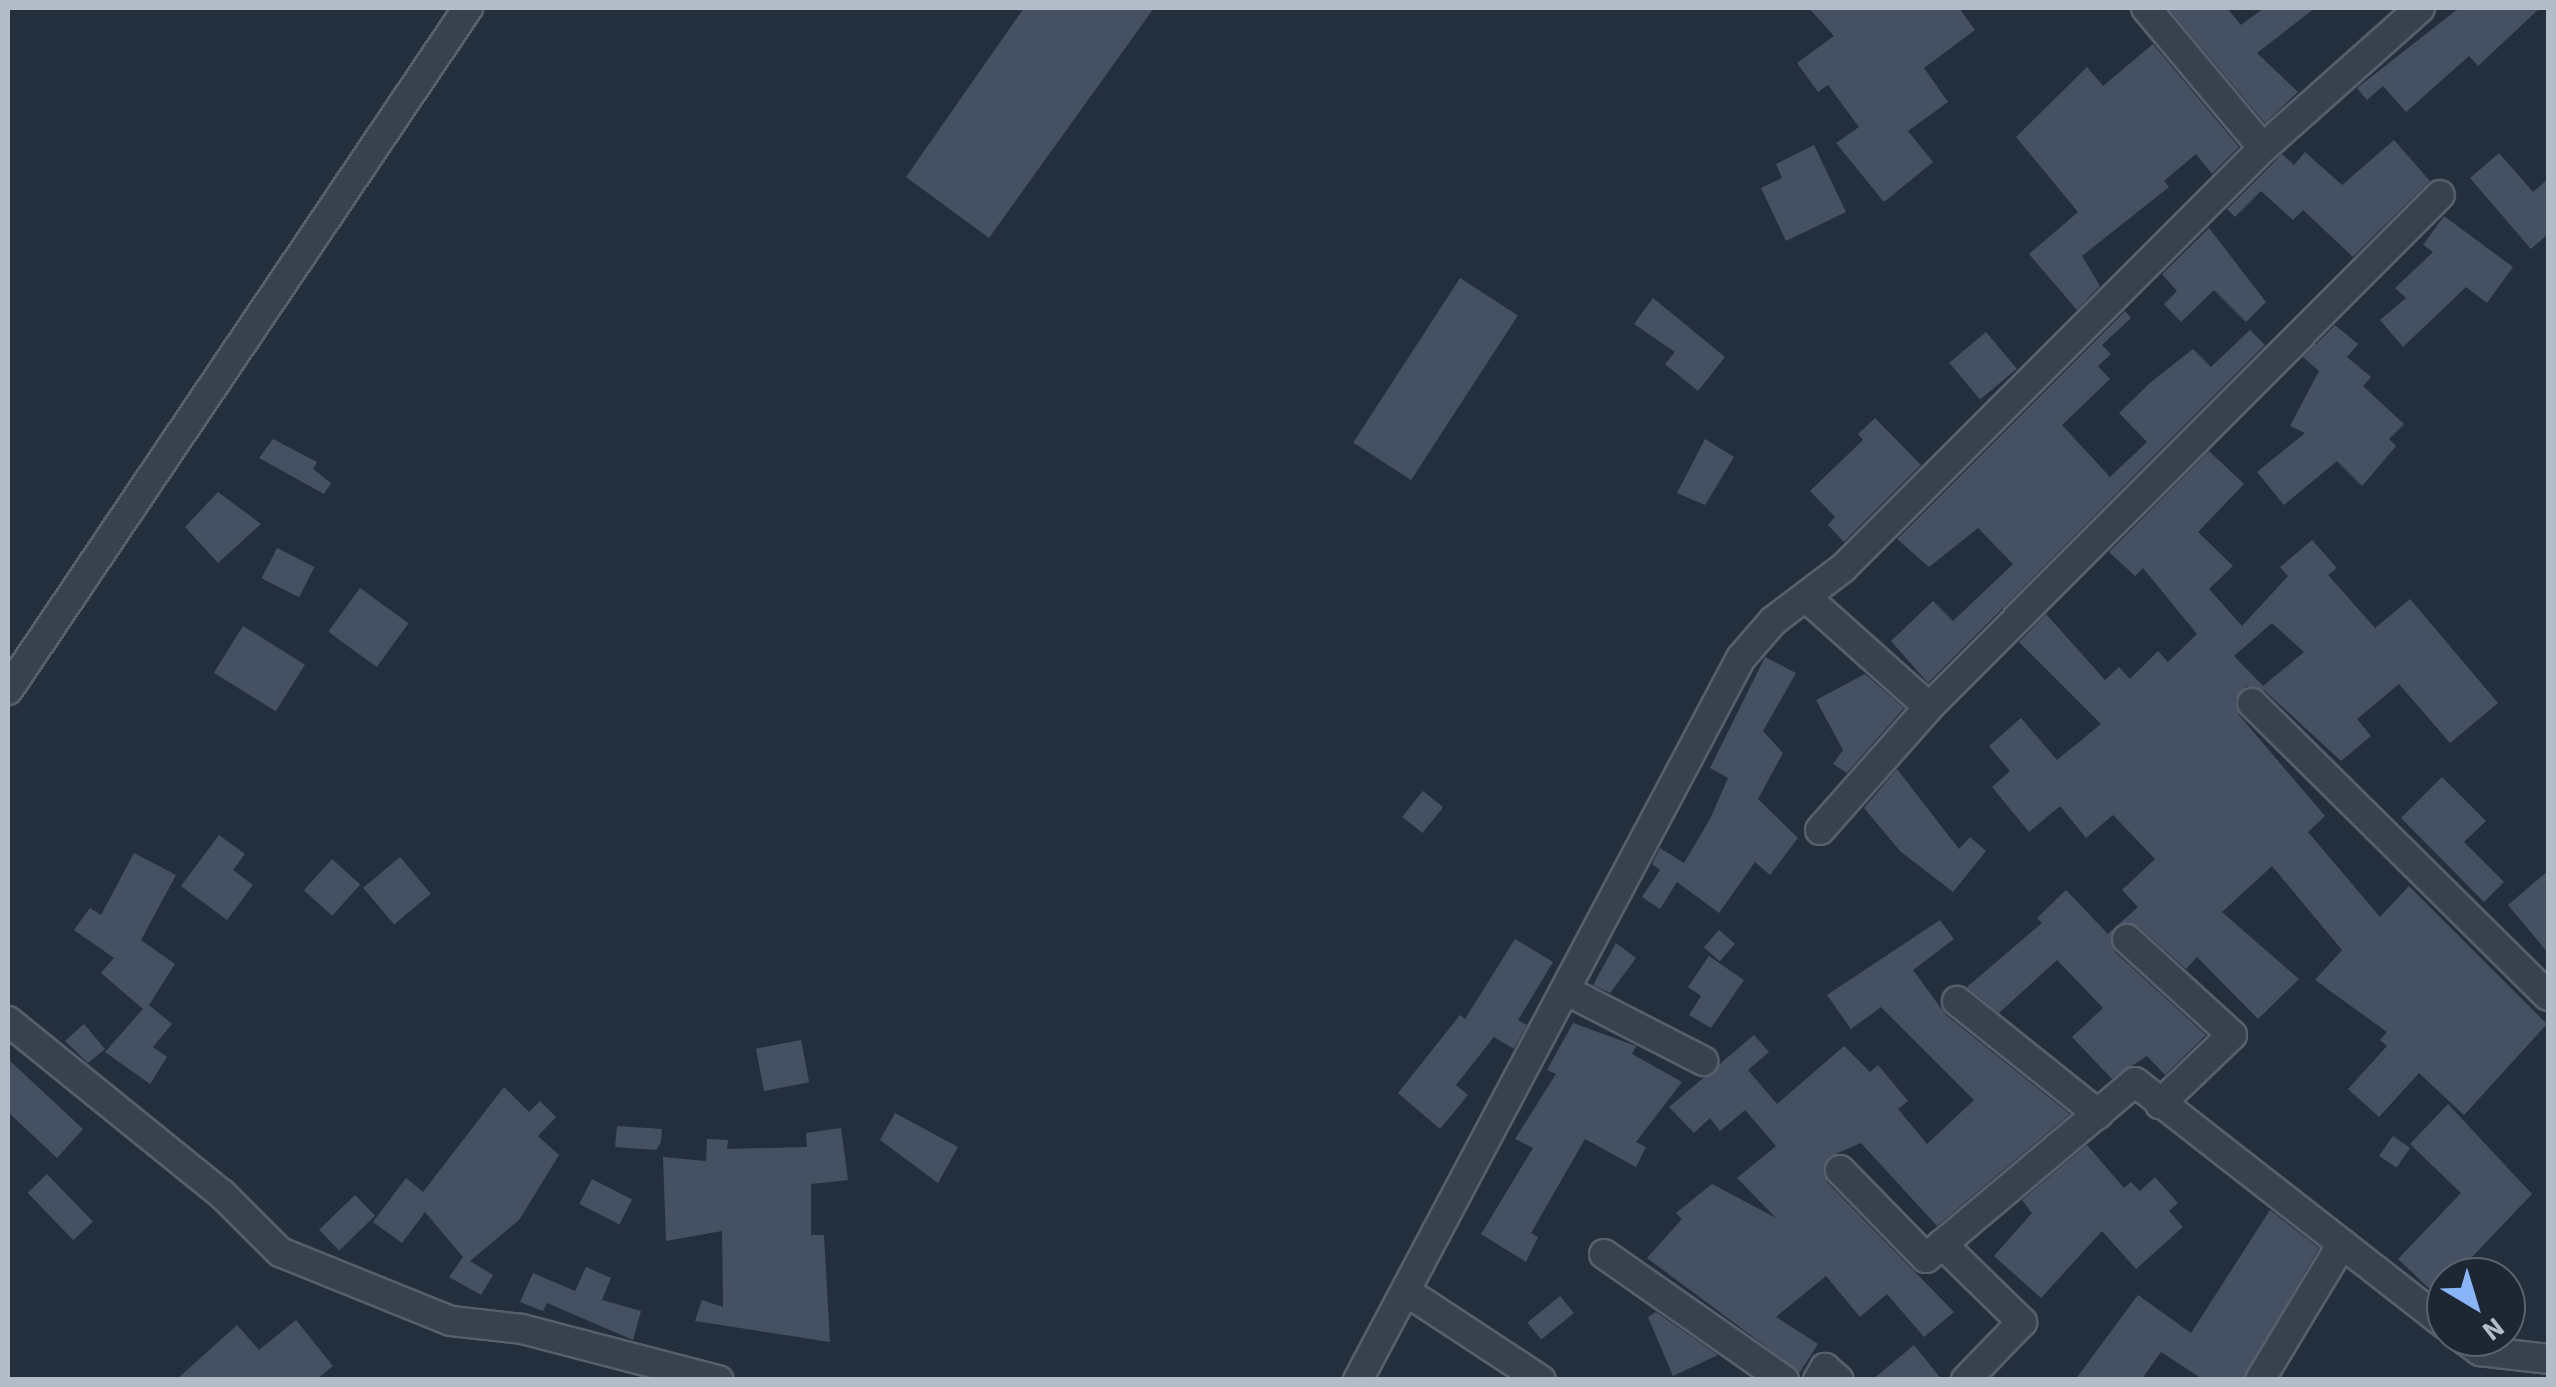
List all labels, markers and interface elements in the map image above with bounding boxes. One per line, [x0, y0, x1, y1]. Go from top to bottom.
north arrow [2426, 1257, 2526, 1357]
text: N [2474, 1308, 2513, 1351]

